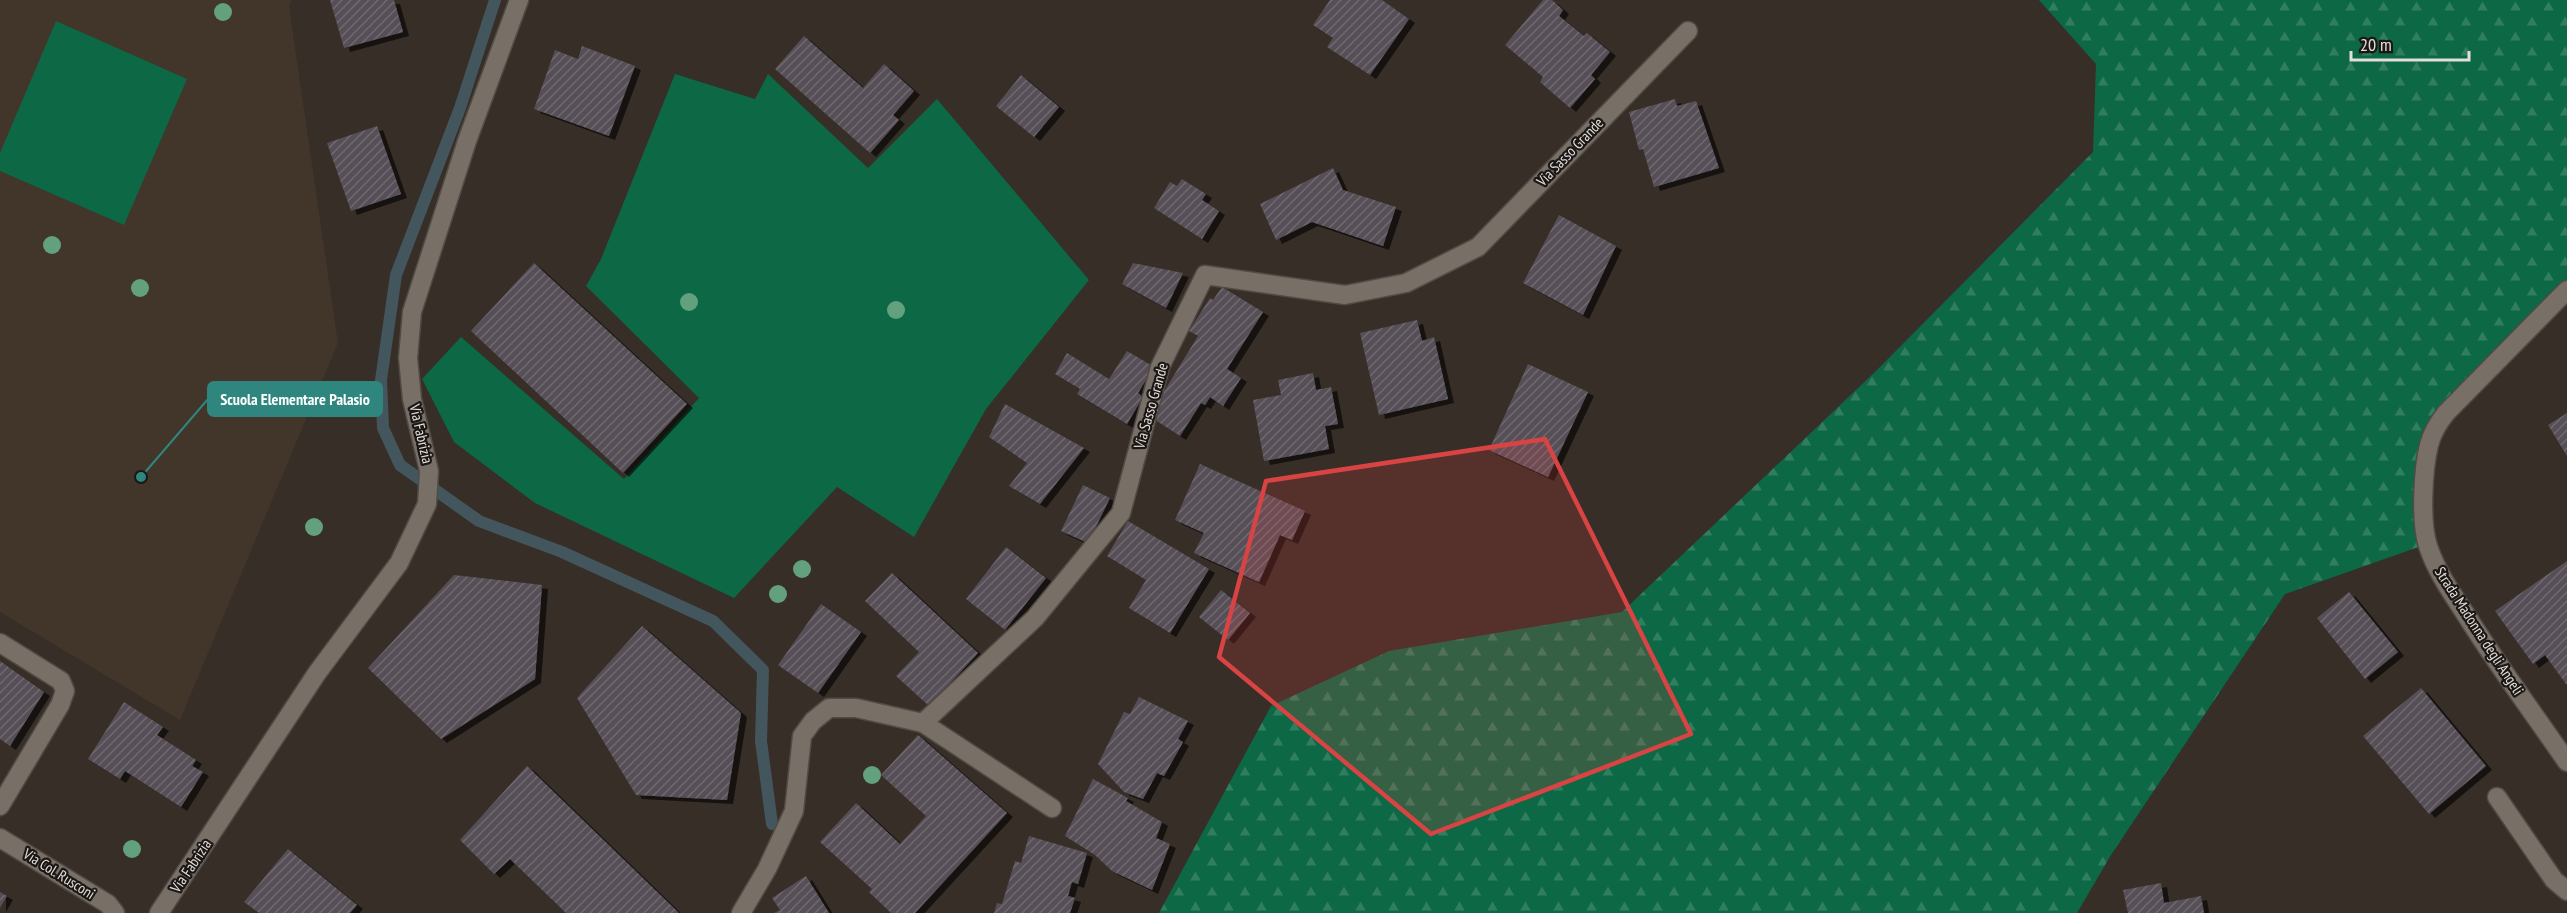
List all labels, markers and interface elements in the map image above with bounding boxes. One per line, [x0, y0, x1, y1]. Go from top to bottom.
scale bar [2351, 24, 2470, 62]
text: 20 m [2360, 33, 2392, 56]
street label: Via Sasso Grande [1531, 113, 1607, 191]
street label: Via Sasso Grande [1129, 361, 1172, 452]
callout: Scuola Elementare Palasio [208, 382, 382, 416]
text: Scuola Elementare Palasio [220, 389, 370, 409]
street label: Via Fabrizia [405, 401, 438, 465]
street label: Strada Madonna degli Angeli [2431, 563, 2528, 698]
street label: Via Fabrizia [165, 835, 215, 897]
street label: Via Col. Rusconi [19, 844, 99, 903]

